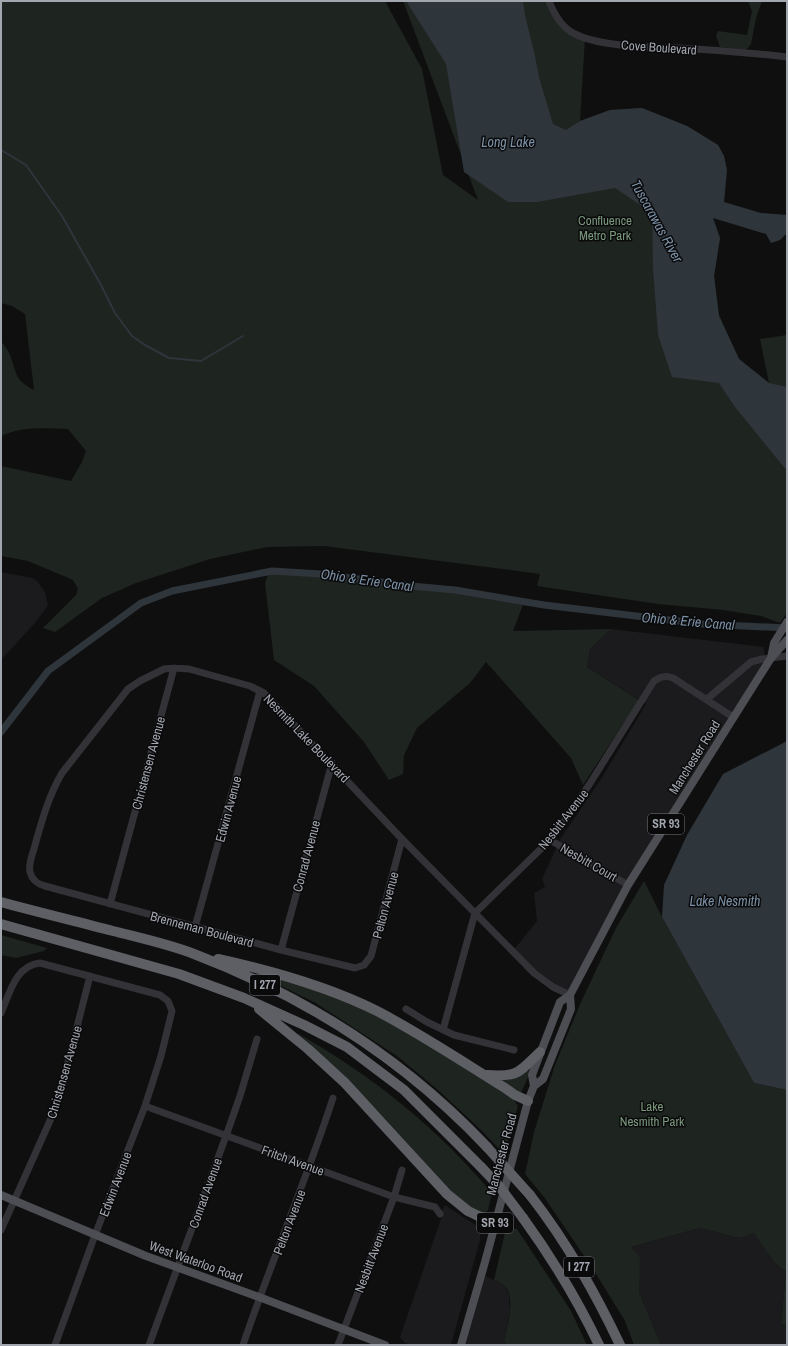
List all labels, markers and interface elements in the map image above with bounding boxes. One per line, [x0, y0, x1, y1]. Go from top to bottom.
street label: Cove Boulevard [621, 36, 697, 59]
water label: Long Lake [481, 133, 535, 151]
water label: Tuscarawas River [627, 177, 688, 266]
park label: Confluence Metro Park [578, 212, 632, 244]
water label: Ohio & Erie Canal [320, 565, 415, 595]
water label: Ohio & Erie Canal [641, 608, 736, 634]
street label: Nesmith Lake Boulevard [260, 690, 353, 786]
street label: Christensen Avenue [128, 715, 169, 812]
street label: Manchester Road [665, 717, 724, 797]
street label: Edwin Avenue [211, 774, 246, 844]
street label: Nesbitt Avenue [534, 786, 592, 853]
road number: SR 93 [648, 814, 684, 834]
street label: Conrad Avenue [289, 818, 324, 894]
street label: Nesbitt Court [557, 839, 620, 886]
street label: Pelton Avenue [368, 870, 403, 940]
water label: Lake Nesmith [690, 892, 760, 910]
street label: Brenneman Boulevard [148, 908, 255, 951]
road number: I 277 [250, 975, 280, 995]
street label: Christensen Avenue [43, 1024, 86, 1121]
park label: Lake Nesmith Park [620, 1098, 685, 1130]
street label: Manchester Road [482, 1111, 521, 1197]
street label: Fritch Avenue [259, 1141, 327, 1180]
street label: Edwin Avenue [95, 1149, 136, 1219]
street label: Conrad Avenue [185, 1156, 226, 1231]
street label: Pelton Avenue [269, 1187, 310, 1257]
road number: SR 93 [477, 1213, 513, 1233]
street label: Nesbitt Avenue [351, 1221, 392, 1295]
street label: West Waterloo Road [147, 1237, 245, 1286]
road number: I 277 [564, 1257, 594, 1277]

